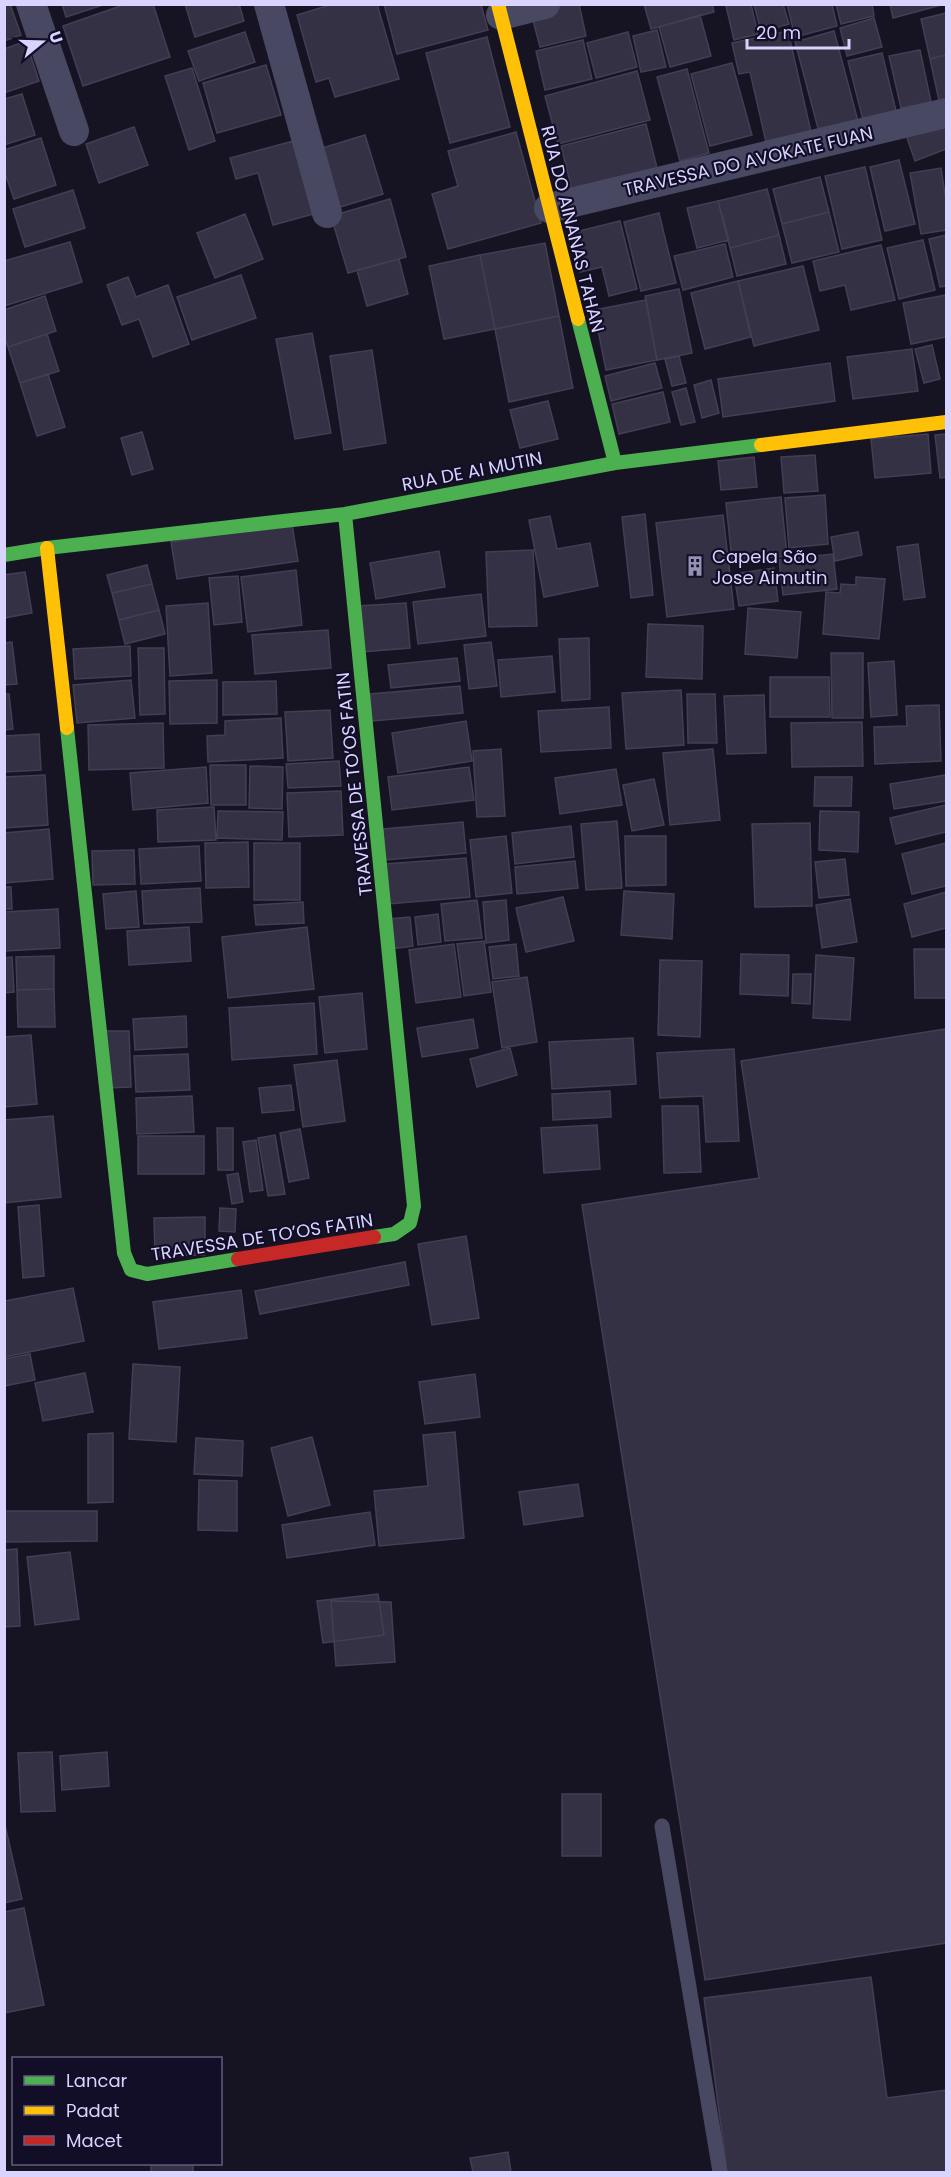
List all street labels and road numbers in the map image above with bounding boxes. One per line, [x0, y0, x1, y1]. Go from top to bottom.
street label: TRAVESSA DO AVOKATE FUAN [621, 120, 875, 202]
street label: RUA DO AINANAS TAHAN [535, 123, 611, 335]
street label: RUA DE AI MUTIN [400, 445, 544, 497]
street label: TRAVESSA DE TO’OS FATIN [330, 671, 378, 897]
street label: TRAVESSA DE TO’OS FATIN [149, 1207, 375, 1267]

